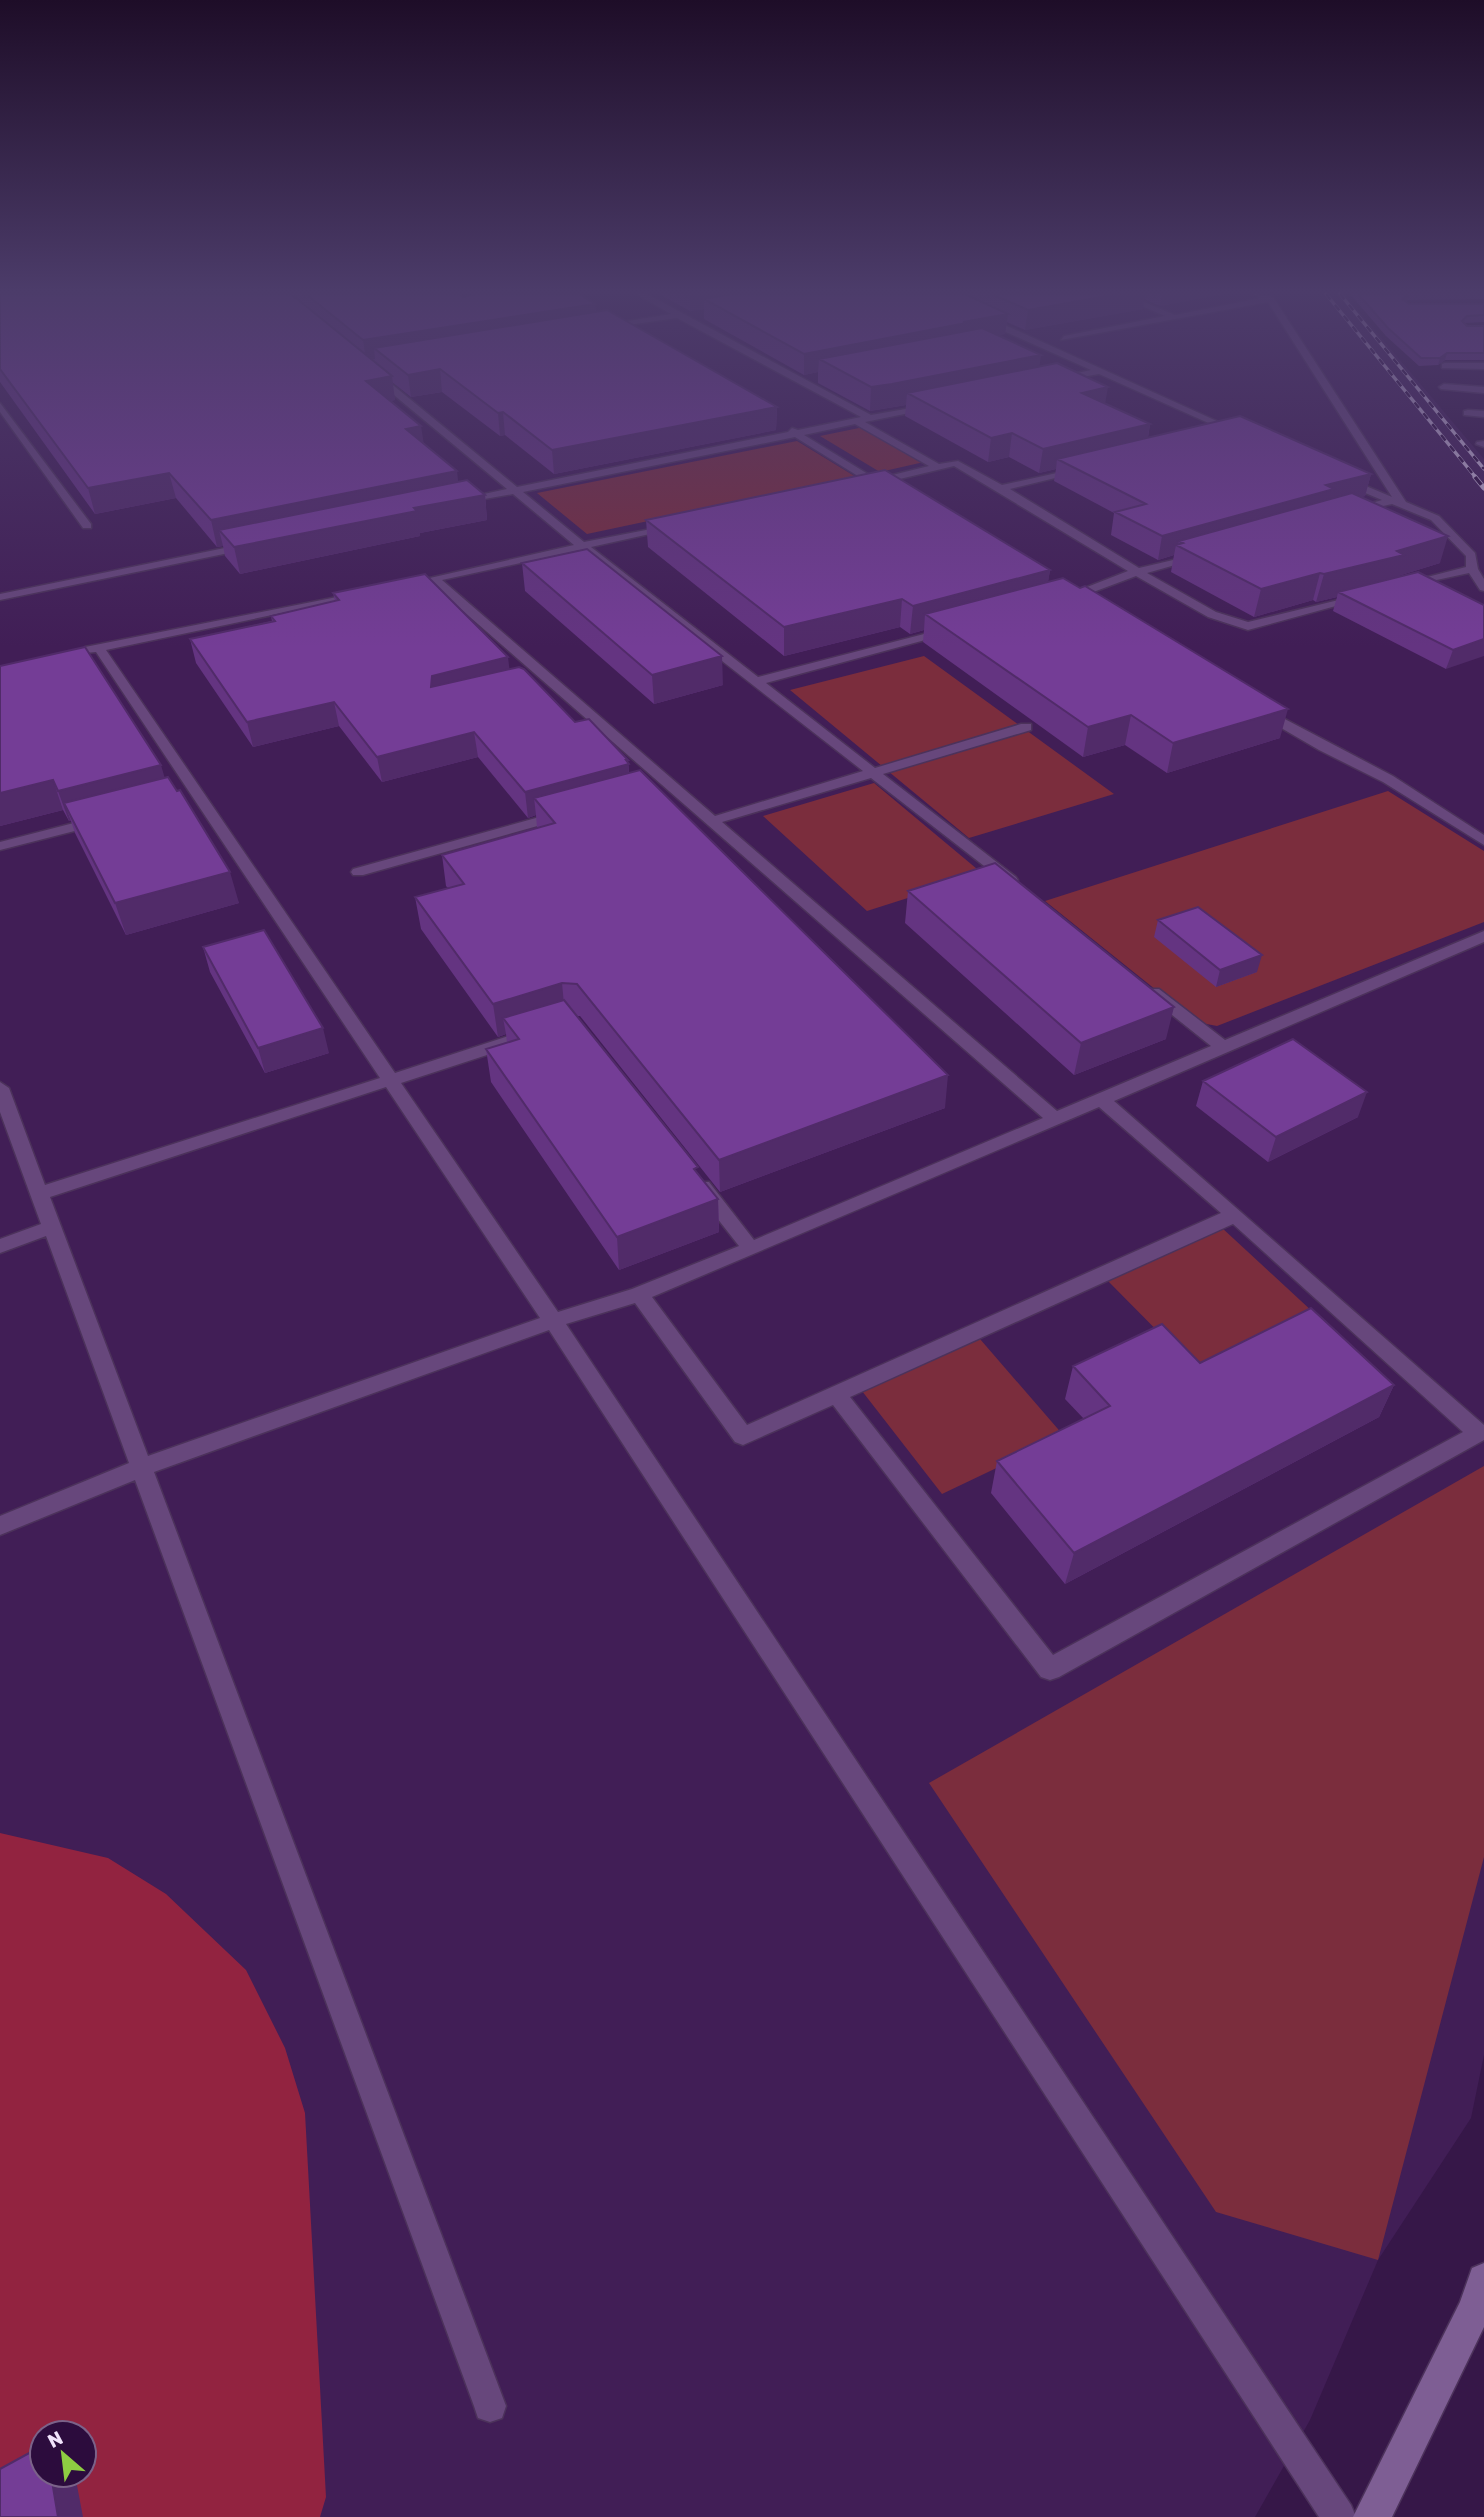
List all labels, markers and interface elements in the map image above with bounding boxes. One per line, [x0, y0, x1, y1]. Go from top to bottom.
north arrow [28, 2419, 98, 2489]
text: N [44, 2426, 67, 2453]

